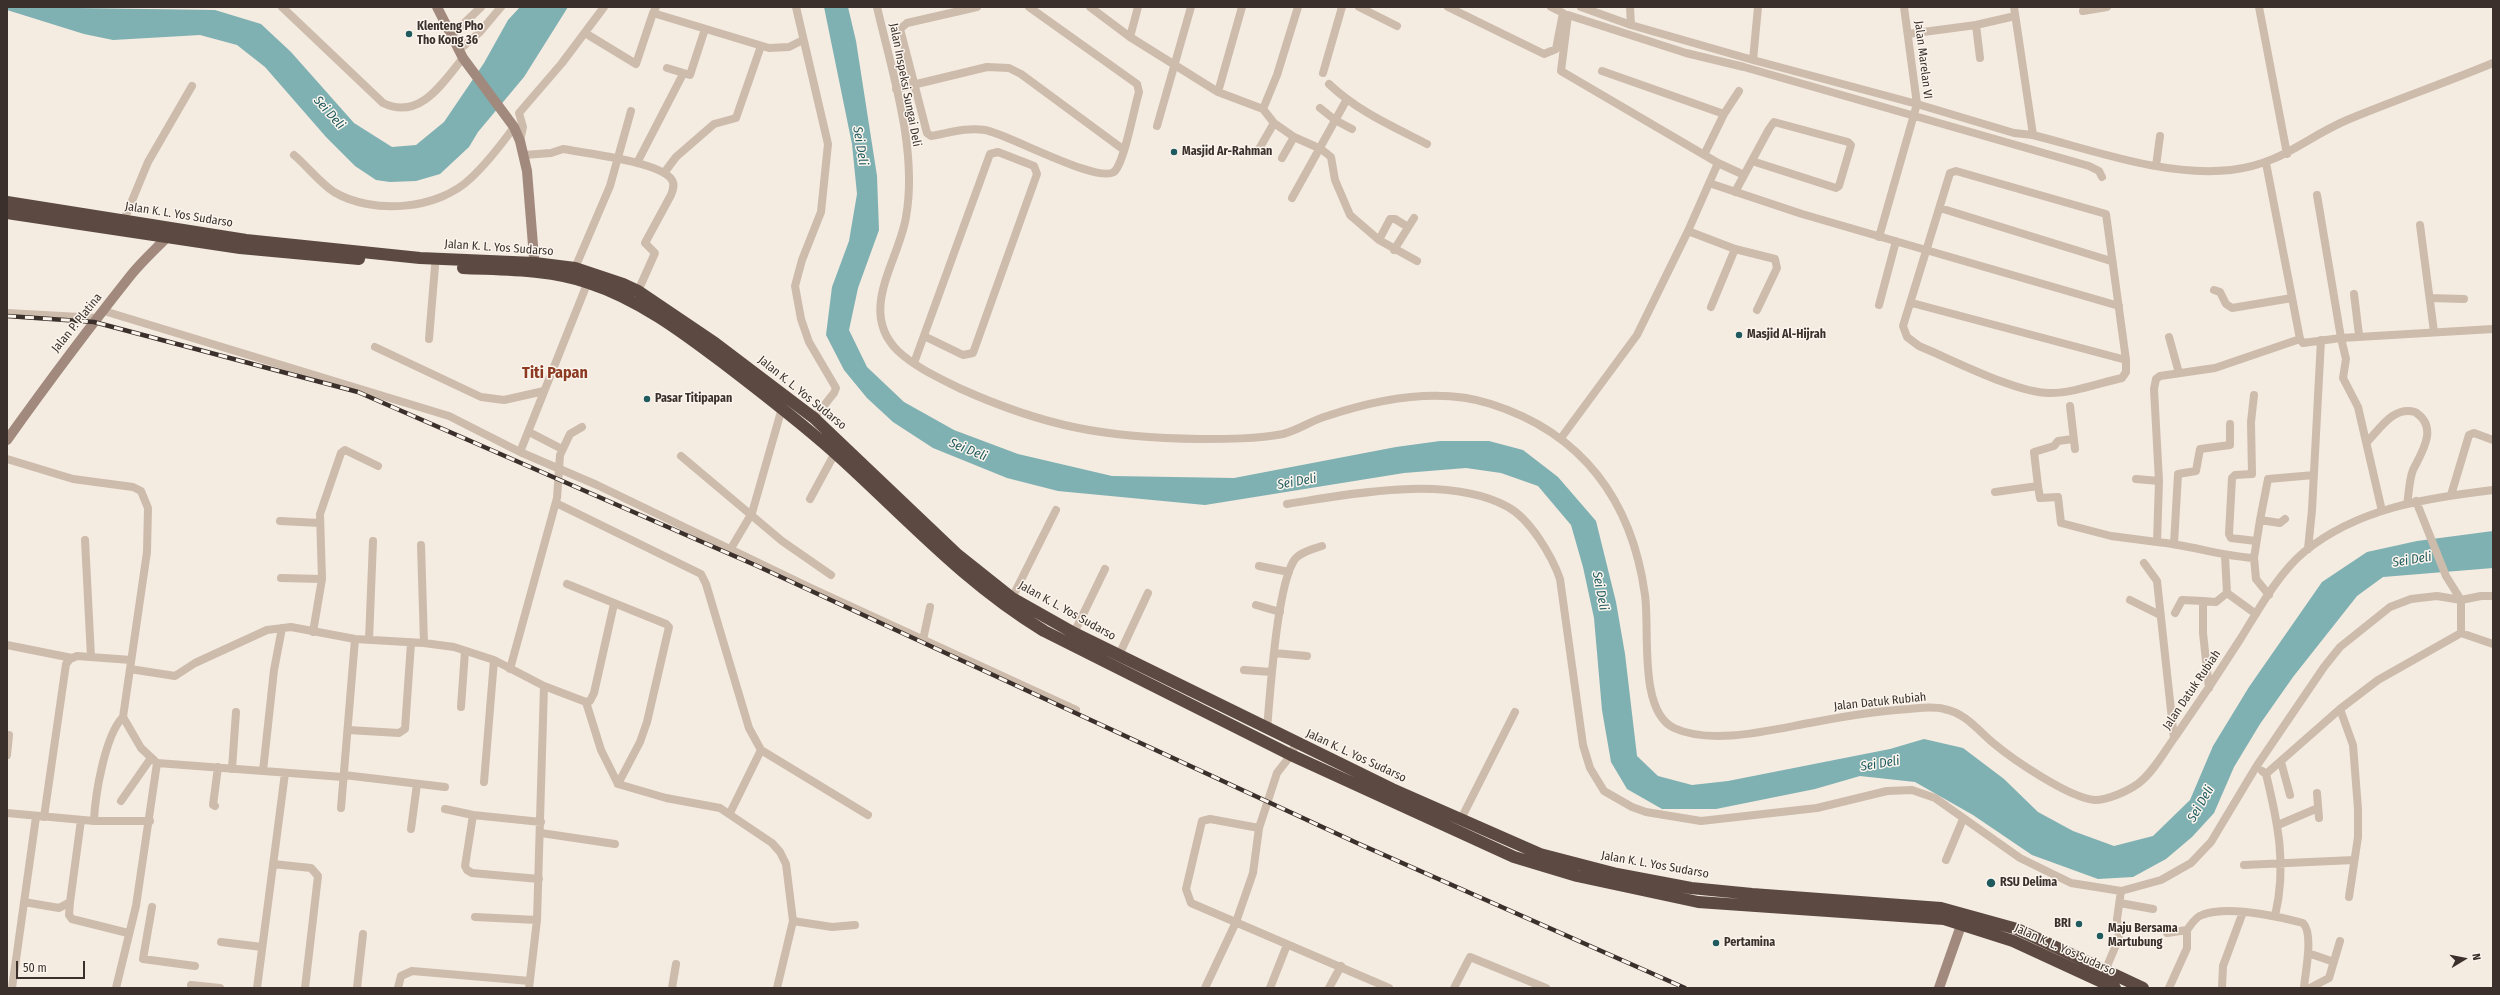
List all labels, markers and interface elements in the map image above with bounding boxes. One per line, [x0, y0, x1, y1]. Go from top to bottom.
place label: Klenteng Pho Tho Kong 36 [417, 20, 483, 48]
street label: Jalan Marelan VI [1911, 20, 1935, 100]
street label: Jalan Inspeksi Sungai Deli [886, 22, 924, 148]
marker: Klenteng Pho Tho Kong 36 [404, 29, 414, 39]
water label: Sei Deli [310, 93, 348, 133]
water label: Sei Deli [849, 125, 871, 167]
place label: Masjid Ar-Rahman [1182, 145, 1272, 159]
marker: Masjid Ar-Rahman [1169, 147, 1179, 157]
street label: Jalan K. L. Yos Sudarso [124, 199, 234, 231]
street label: Jalan K. L. Yos Sudarso [444, 237, 554, 259]
street label: Jalan P. Platina [49, 291, 105, 355]
place label: Masjid Al-Hijrah [1747, 328, 1826, 342]
marker: Masjid Al-Hijrah [1734, 330, 1744, 340]
street label: Jalan K. L. Yos Sudarso [755, 353, 849, 433]
district label: Titi Papan [522, 364, 588, 384]
place label: Pasar Titipapan [655, 392, 732, 406]
marker: Pasar Titipapan [642, 394, 652, 404]
water label: Sei Deli [947, 435, 989, 465]
water label: Sei Deli [1276, 471, 1318, 493]
water label: Sei Deli [2391, 549, 2433, 571]
water label: Sei Deli [1589, 570, 1611, 612]
street label: Jalan K. L. Yos Sudarso [1016, 578, 1118, 644]
street label: Jalan Datuk Rubiah [2160, 647, 2224, 733]
street label: Jalan Datuk Rubiah [1833, 690, 1927, 714]
street label: Jalan K. L. Yos Sudarso [1304, 726, 1408, 786]
water label: Sei Deli [1859, 753, 1901, 775]
water label: Sei Deli [2184, 783, 2218, 825]
street label: Jalan K. L. Yos Sudarso [1600, 848, 1710, 882]
place label: RSU Delima [2000, 876, 2057, 890]
marker: RSU Delima [1985, 877, 1997, 889]
place label: BRI [2054, 917, 2071, 931]
marker: BRI [2074, 919, 2084, 929]
street label: Jalan K. L. Yos Sudarso [2012, 921, 2118, 979]
place label: Maju Bersama Martubung [2108, 922, 2178, 950]
marker: Maju Bersama Martubung [2095, 931, 2105, 941]
place label: Pertamina [1724, 936, 1775, 950]
marker: Pertamina [1711, 938, 1721, 948]
north arrow [2444, 939, 2484, 979]
text: N [2469, 952, 2483, 961]
scale bar [18, 953, 87, 979]
text: 50 m [23, 961, 47, 975]

